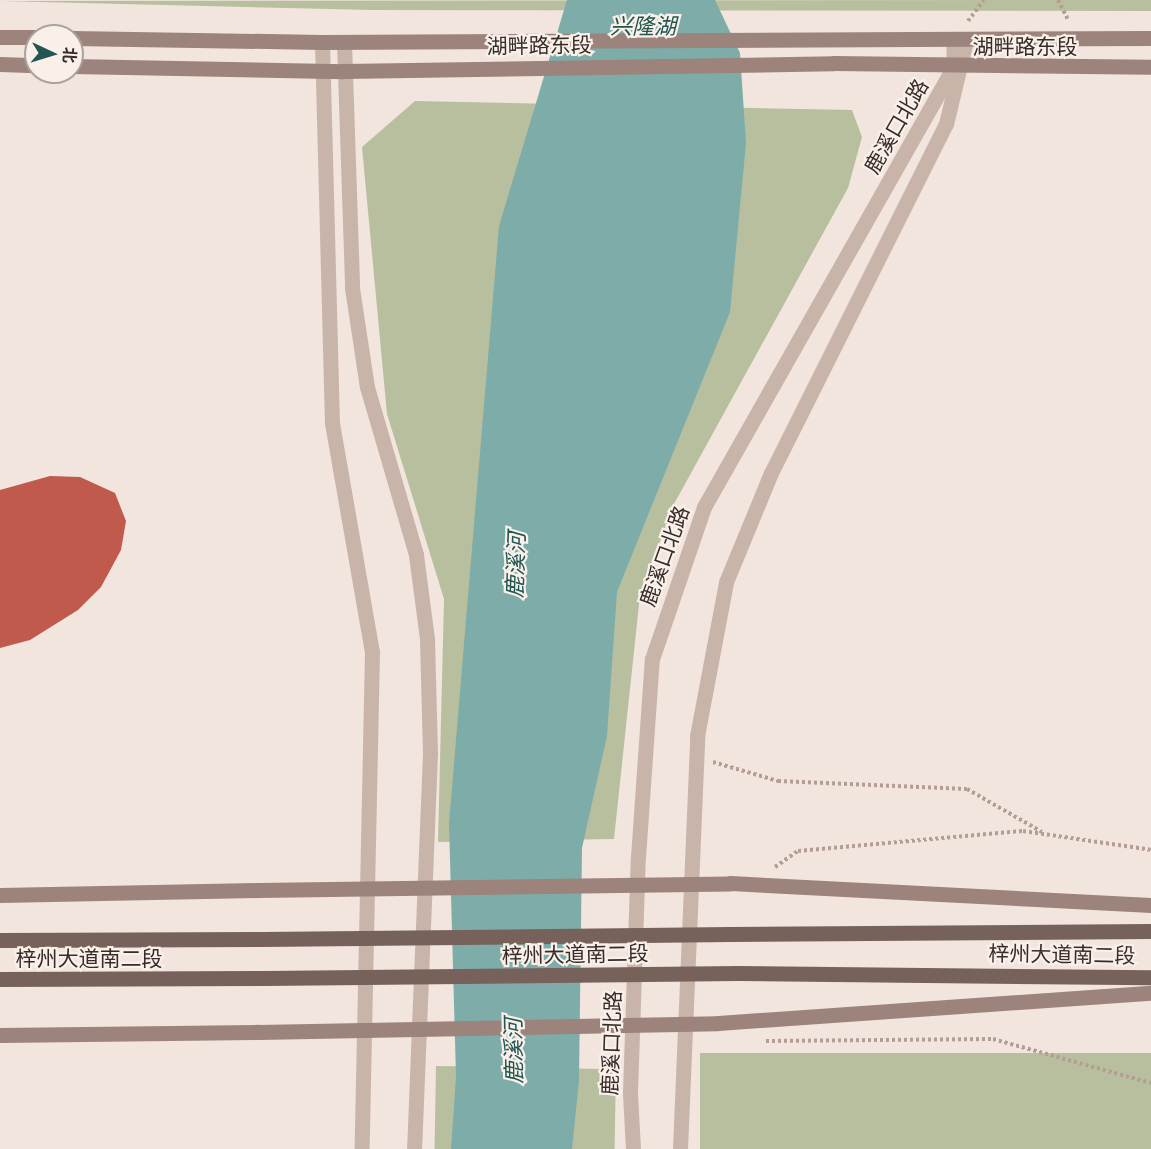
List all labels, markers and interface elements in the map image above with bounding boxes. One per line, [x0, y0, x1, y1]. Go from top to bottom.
water label: 兴隆湖 [610, 14, 676, 40]
north arrow [24, 24, 84, 84]
street label: 湖畔路东段 [486, 31, 592, 59]
street label: 湖畔路东段 [973, 33, 1077, 59]
text: 北 [60, 46, 79, 64]
street label: 鹿溪口北路 [859, 74, 933, 178]
street label: 鹿溪口北路 [634, 502, 694, 610]
water label: 鹿溪河 [502, 532, 530, 598]
street label: 梓州大道南二段 [501, 940, 649, 968]
street label: 梓州大道南二段 [988, 940, 1136, 968]
street label: 梓州大道南二段 [16, 945, 162, 971]
street label: 鹿溪口北路 [597, 990, 625, 1096]
water label: 鹿溪河 [500, 1018, 528, 1084]

